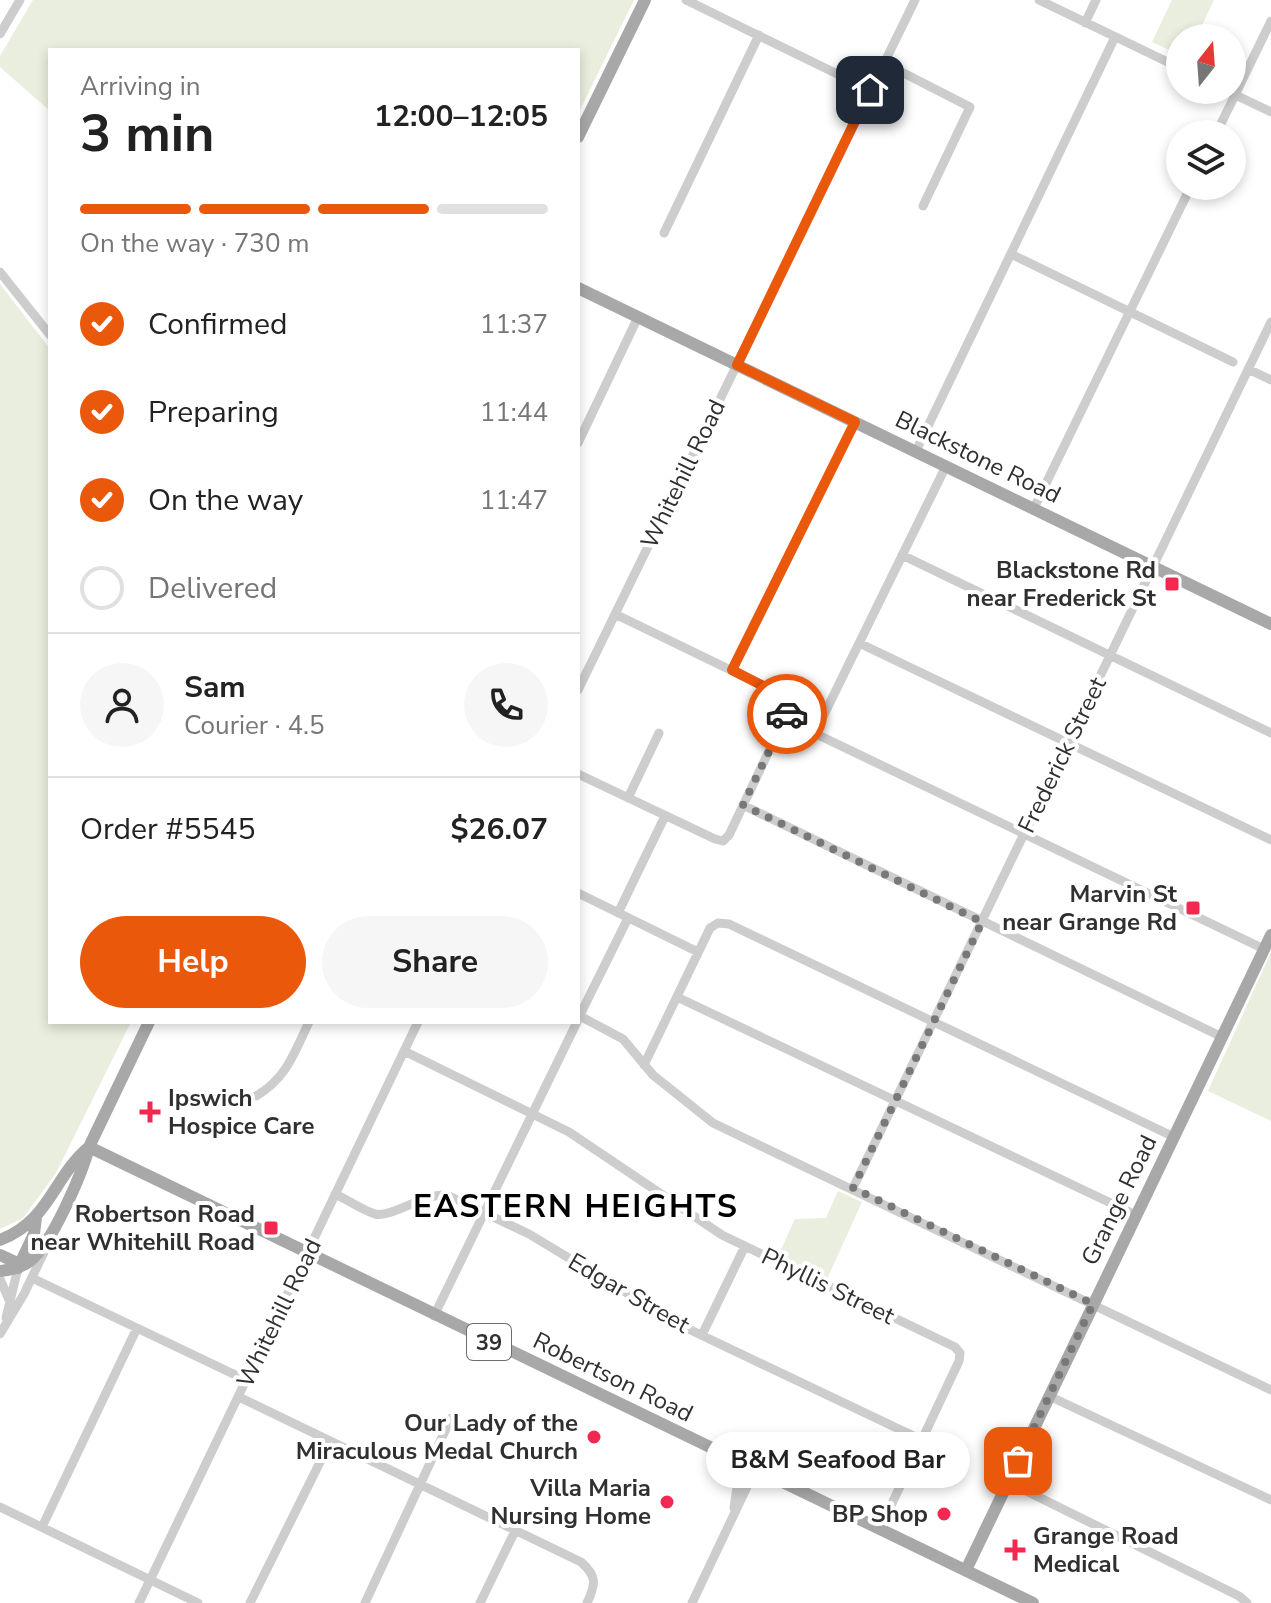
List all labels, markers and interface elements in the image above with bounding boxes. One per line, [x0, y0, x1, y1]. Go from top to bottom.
north arrow [1166, 24, 1246, 104]
map controls [1166, 24, 1246, 200]
pin [836, 56, 904, 124]
icon: home [848, 68, 892, 112]
text: Arriving in [80, 69, 201, 104]
text: 12:00–12:05 [374, 96, 548, 137]
text: 3 min [80, 98, 215, 169]
button: layers [1166, 120, 1246, 200]
text: On the way · 730 m [80, 226, 309, 261]
icon: check [80, 302, 124, 346]
text: Confirmed [148, 304, 288, 345]
text: 11:37 [480, 307, 548, 342]
icon: check [80, 390, 124, 434]
text: Preparing [148, 392, 279, 433]
street label: Whitehill Road [633, 394, 733, 554]
text: 11:44 [480, 395, 548, 430]
street label: Blackstone Road [890, 403, 1066, 511]
icon: check [80, 478, 124, 522]
text: On the way [148, 480, 303, 521]
text: 11:47 [480, 483, 548, 518]
place label: Blackstone Rd near Frederick St [967, 554, 1157, 614]
text: Delivered [148, 568, 277, 609]
marker: Blackstone Rd near Frederick St [1163, 575, 1181, 593]
button: person [80, 663, 164, 747]
button: phone [464, 663, 548, 747]
text: Sam [184, 667, 246, 708]
street label: Frederick Street [1010, 671, 1114, 838]
courier [747, 674, 827, 754]
icon: car [765, 692, 809, 736]
text: Courier · 4.5 [184, 708, 325, 743]
text: Order #5545 [80, 809, 255, 850]
text: $26.07 [451, 809, 548, 850]
place label: Marvin St near Grange Rd [1002, 878, 1178, 938]
marker: Marvin St near Grange Rd [1184, 899, 1202, 917]
button: Help [80, 916, 306, 1008]
button: Share [322, 916, 548, 1008]
place label: Ipswich Hospice Care [168, 1082, 314, 1142]
marker: Ipswich Hospice Care [139, 1101, 161, 1123]
street label: Grange Road [1074, 1130, 1164, 1270]
district label: EASTERN HEIGHTS [413, 1185, 739, 1228]
place label: Robertson Road near Whitehill Road [31, 1198, 255, 1258]
marker: Robertson Road near Whitehill Road [262, 1219, 280, 1237]
street label: Whitehill Road [229, 1233, 329, 1393]
street label: Phyllis Street [756, 1240, 900, 1332]
street label: Edgar Street [563, 1245, 696, 1341]
road number: 39 [467, 1324, 511, 1360]
street label: Robertson Road [528, 1324, 698, 1430]
place label: Our Lady of the Miraculous Medal Church [296, 1407, 578, 1467]
pin [984, 1427, 1052, 1495]
marker: Our Lady of the Miraculous Medal Church [585, 1428, 603, 1446]
callout: B&M Seafood Bar [706, 1433, 970, 1489]
icon: bag [996, 1439, 1040, 1483]
text: B&M Seafood Bar [730, 1442, 946, 1477]
place label: Villa Maria Nursing Home [491, 1472, 651, 1532]
marker: Villa Maria Nursing Home [658, 1493, 676, 1511]
place label: BP Shop [832, 1498, 928, 1530]
marker: BP Shop [935, 1505, 953, 1523]
place label: Grange Road Medical [1033, 1520, 1179, 1580]
marker: Grange Road Medical [1004, 1539, 1026, 1561]

